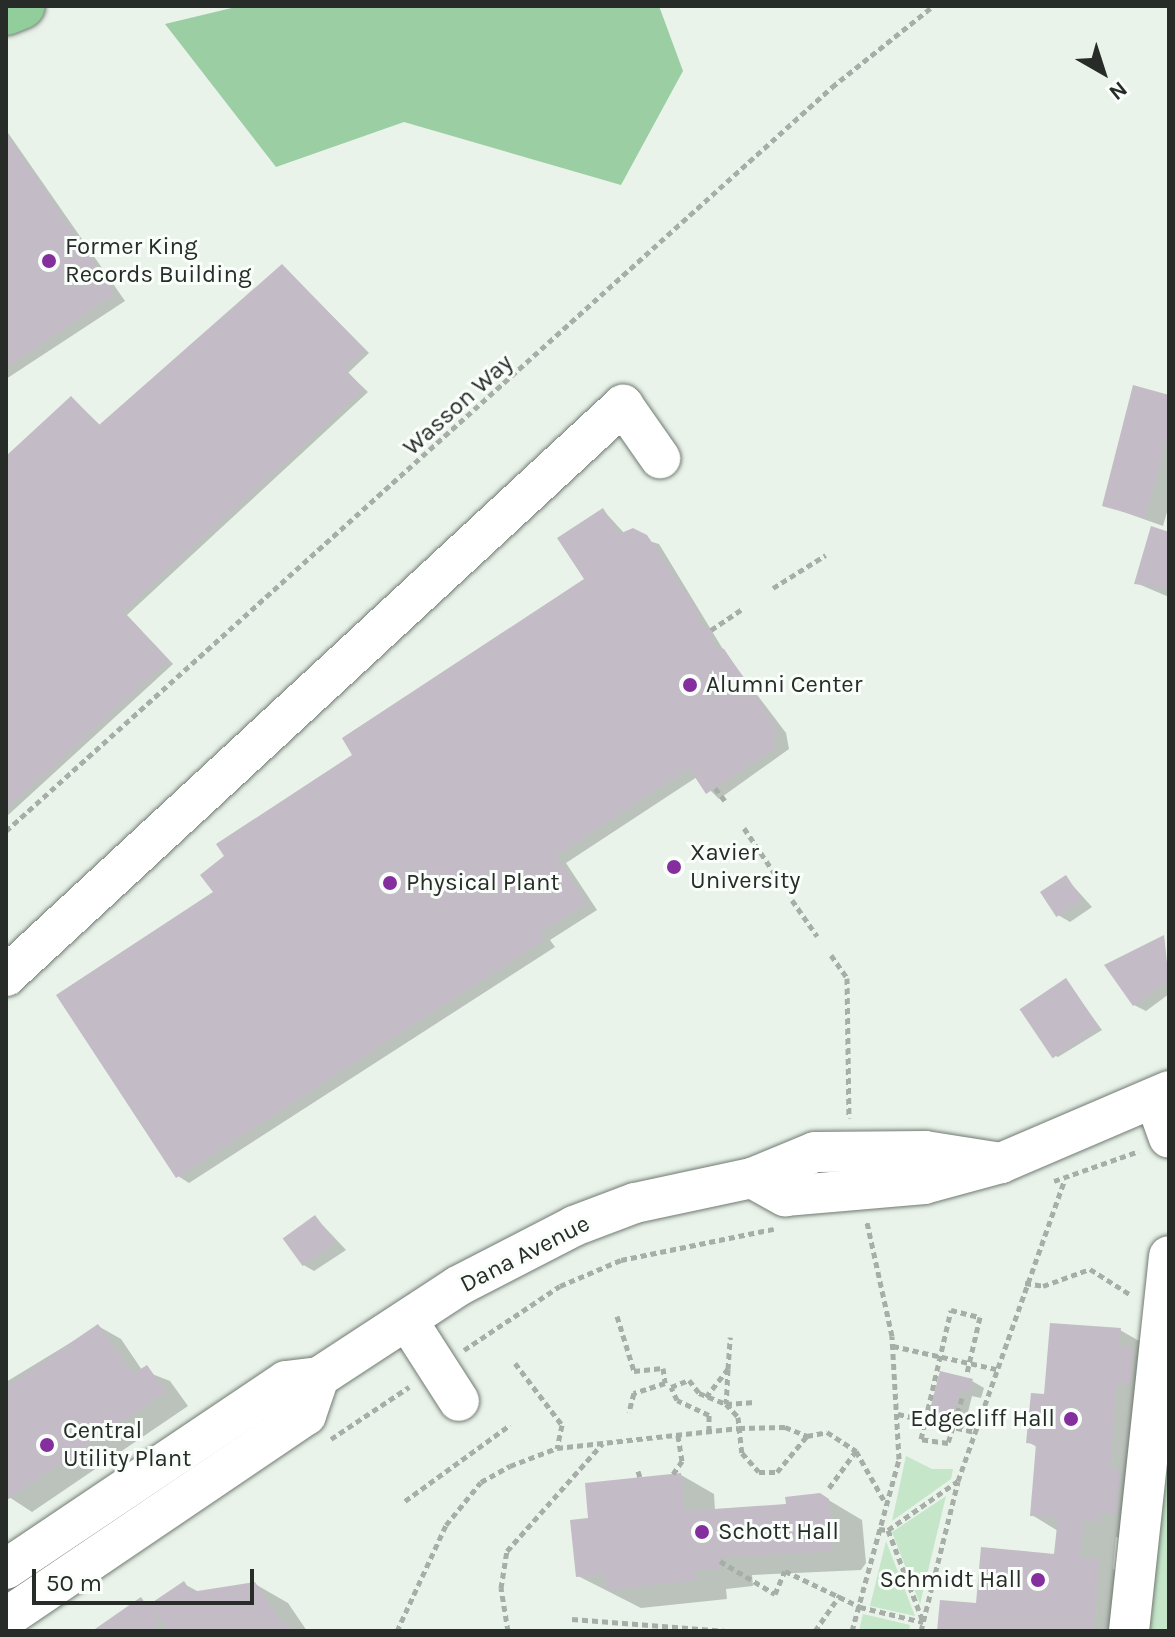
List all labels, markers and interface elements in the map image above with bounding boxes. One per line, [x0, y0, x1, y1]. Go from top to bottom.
north arrow [1063, 32, 1143, 112]
text: N [1104, 76, 1132, 106]
place label: Former King Records Building [65, 233, 251, 289]
marker: Former King Records Building [40, 252, 58, 270]
street label: Wasson Way [397, 348, 519, 462]
place label: Alumni Center [706, 671, 862, 699]
marker: Alumni Center [681, 676, 699, 694]
place label: Xavier University [690, 839, 800, 895]
marker: Xavier University [665, 858, 683, 876]
place label: Physical Plant [406, 869, 559, 897]
marker: Physical Plant [381, 874, 399, 892]
street label: Dana Avenue [455, 1209, 595, 1299]
place label: Edgecliff Hall [910, 1405, 1055, 1433]
marker: Edgecliff Hall [1062, 1410, 1080, 1428]
place label: Central Utility Plant [63, 1417, 191, 1473]
marker: Central Utility Plant [38, 1436, 56, 1454]
place label: Schott Hall [718, 1518, 839, 1546]
marker: Schott Hall [693, 1523, 711, 1541]
scale bar [36, 1553, 258, 1603]
place label: Schmidt Hall [879, 1566, 1022, 1594]
text: 50 m [46, 1569, 102, 1597]
marker: Schmidt Hall [1029, 1571, 1047, 1589]

